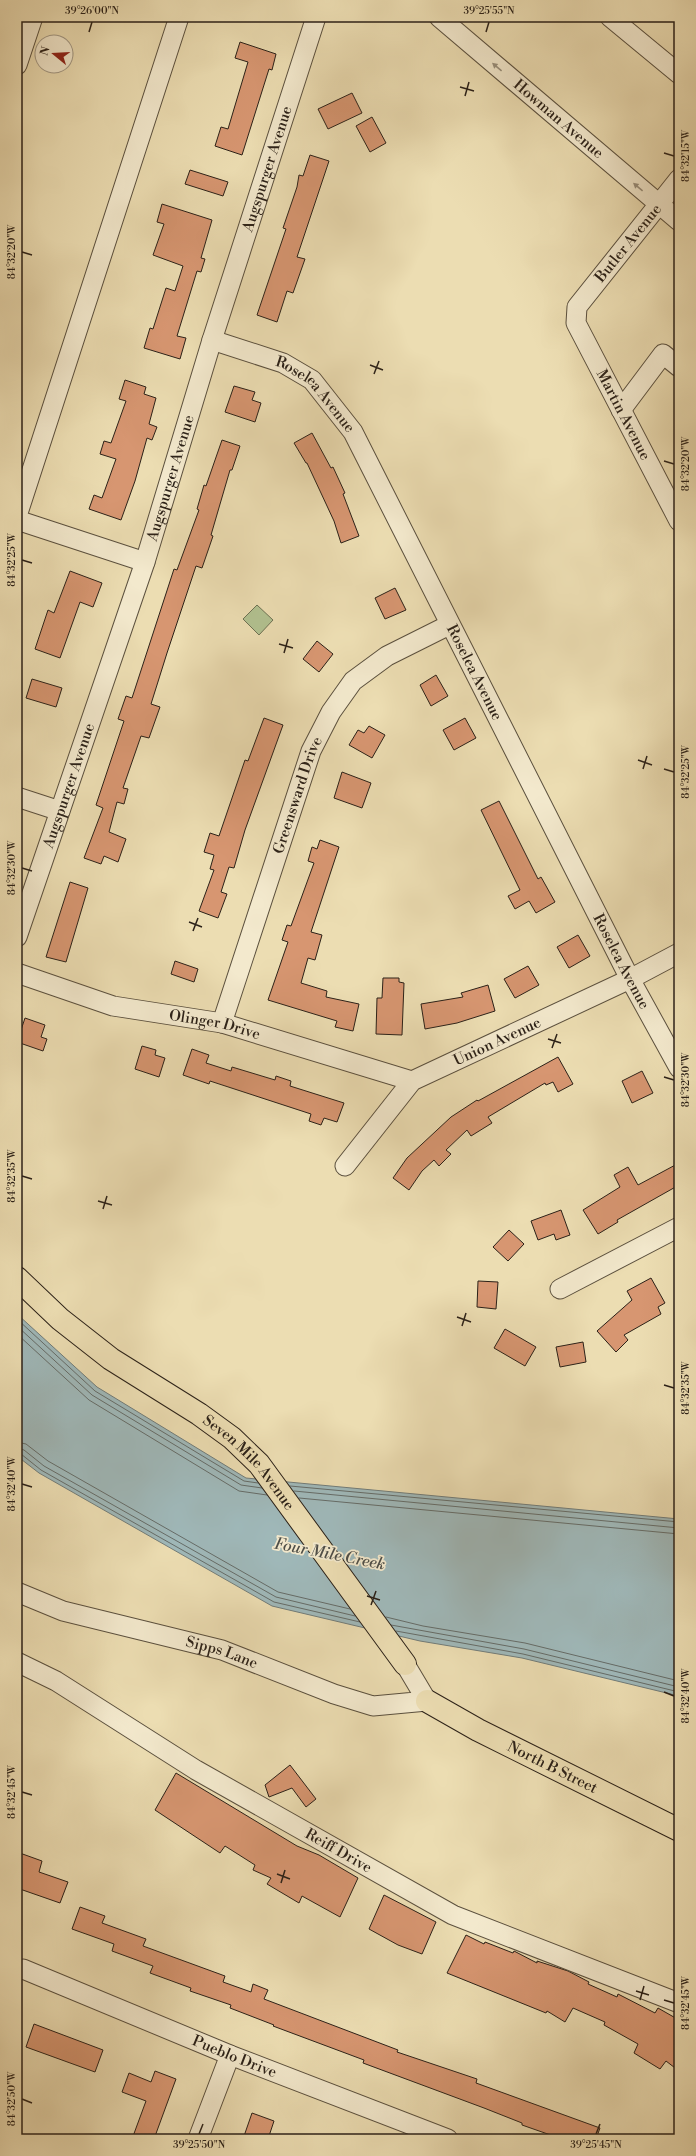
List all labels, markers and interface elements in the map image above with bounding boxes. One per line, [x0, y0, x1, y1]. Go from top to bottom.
text: 39°26'00"N [65, 5, 119, 17]
text: 39°25'55"N [463, 5, 515, 17]
north arrow [34, 34, 74, 74]
text: N [37, 45, 54, 58]
one-way arrow [492, 62, 502, 71]
street label: Howman Avenue [509, 75, 607, 163]
street label: Augspurger Avenue [238, 104, 297, 235]
text: 84°32'15"W [680, 129, 692, 182]
one-way arrow [633, 183, 644, 192]
street label: Butler Avenue [590, 200, 666, 287]
text: 84°32'20"W [6, 224, 18, 279]
street label: Roselea Avenue [273, 352, 359, 437]
street label: Martin Avenue [592, 366, 655, 463]
street label: Augspurger Avenue [143, 413, 199, 545]
text: 84°32'20"W [680, 436, 692, 491]
text: 84°32'25"W [6, 532, 18, 587]
street label: Roselea Avenue [442, 622, 507, 724]
street label: Augspurger Avenue [39, 721, 99, 852]
street label: Greensward Drive [269, 733, 327, 856]
text: 84°32'25"W [680, 744, 692, 799]
text: 84°32'30"W [6, 840, 18, 895]
street label: Roselea Avenue [588, 911, 654, 1013]
street label: Olinger Drive [168, 1006, 263, 1044]
street label: Union Avenue [450, 1013, 544, 1070]
text: 84°32'30"W [680, 1052, 692, 1107]
text: 84°32'35"W [6, 1148, 18, 1203]
text: 84°32'35"W [680, 1360, 692, 1415]
street label: Seven Mile Avenue [199, 1411, 298, 1514]
text: 84°32'40"W [6, 1456, 18, 1511]
water label: Four Mile Creek [273, 1533, 387, 1575]
street label: Sipps Lane [184, 1632, 261, 1673]
text: 84°32'40"W [680, 1668, 692, 1723]
street label: North B Street [504, 1737, 601, 1798]
text: 84°32'45"W [6, 1764, 18, 1819]
street label: Reiff Drive [302, 1824, 375, 1877]
text: 84°32'45"W [680, 1975, 692, 2030]
street label: Pueblo Drive [189, 2031, 279, 2082]
text: 84°32'50"W [6, 2071, 18, 2126]
text: 39°25'50"N [173, 2139, 226, 2151]
text: 39°25'45"N [570, 2139, 622, 2151]

